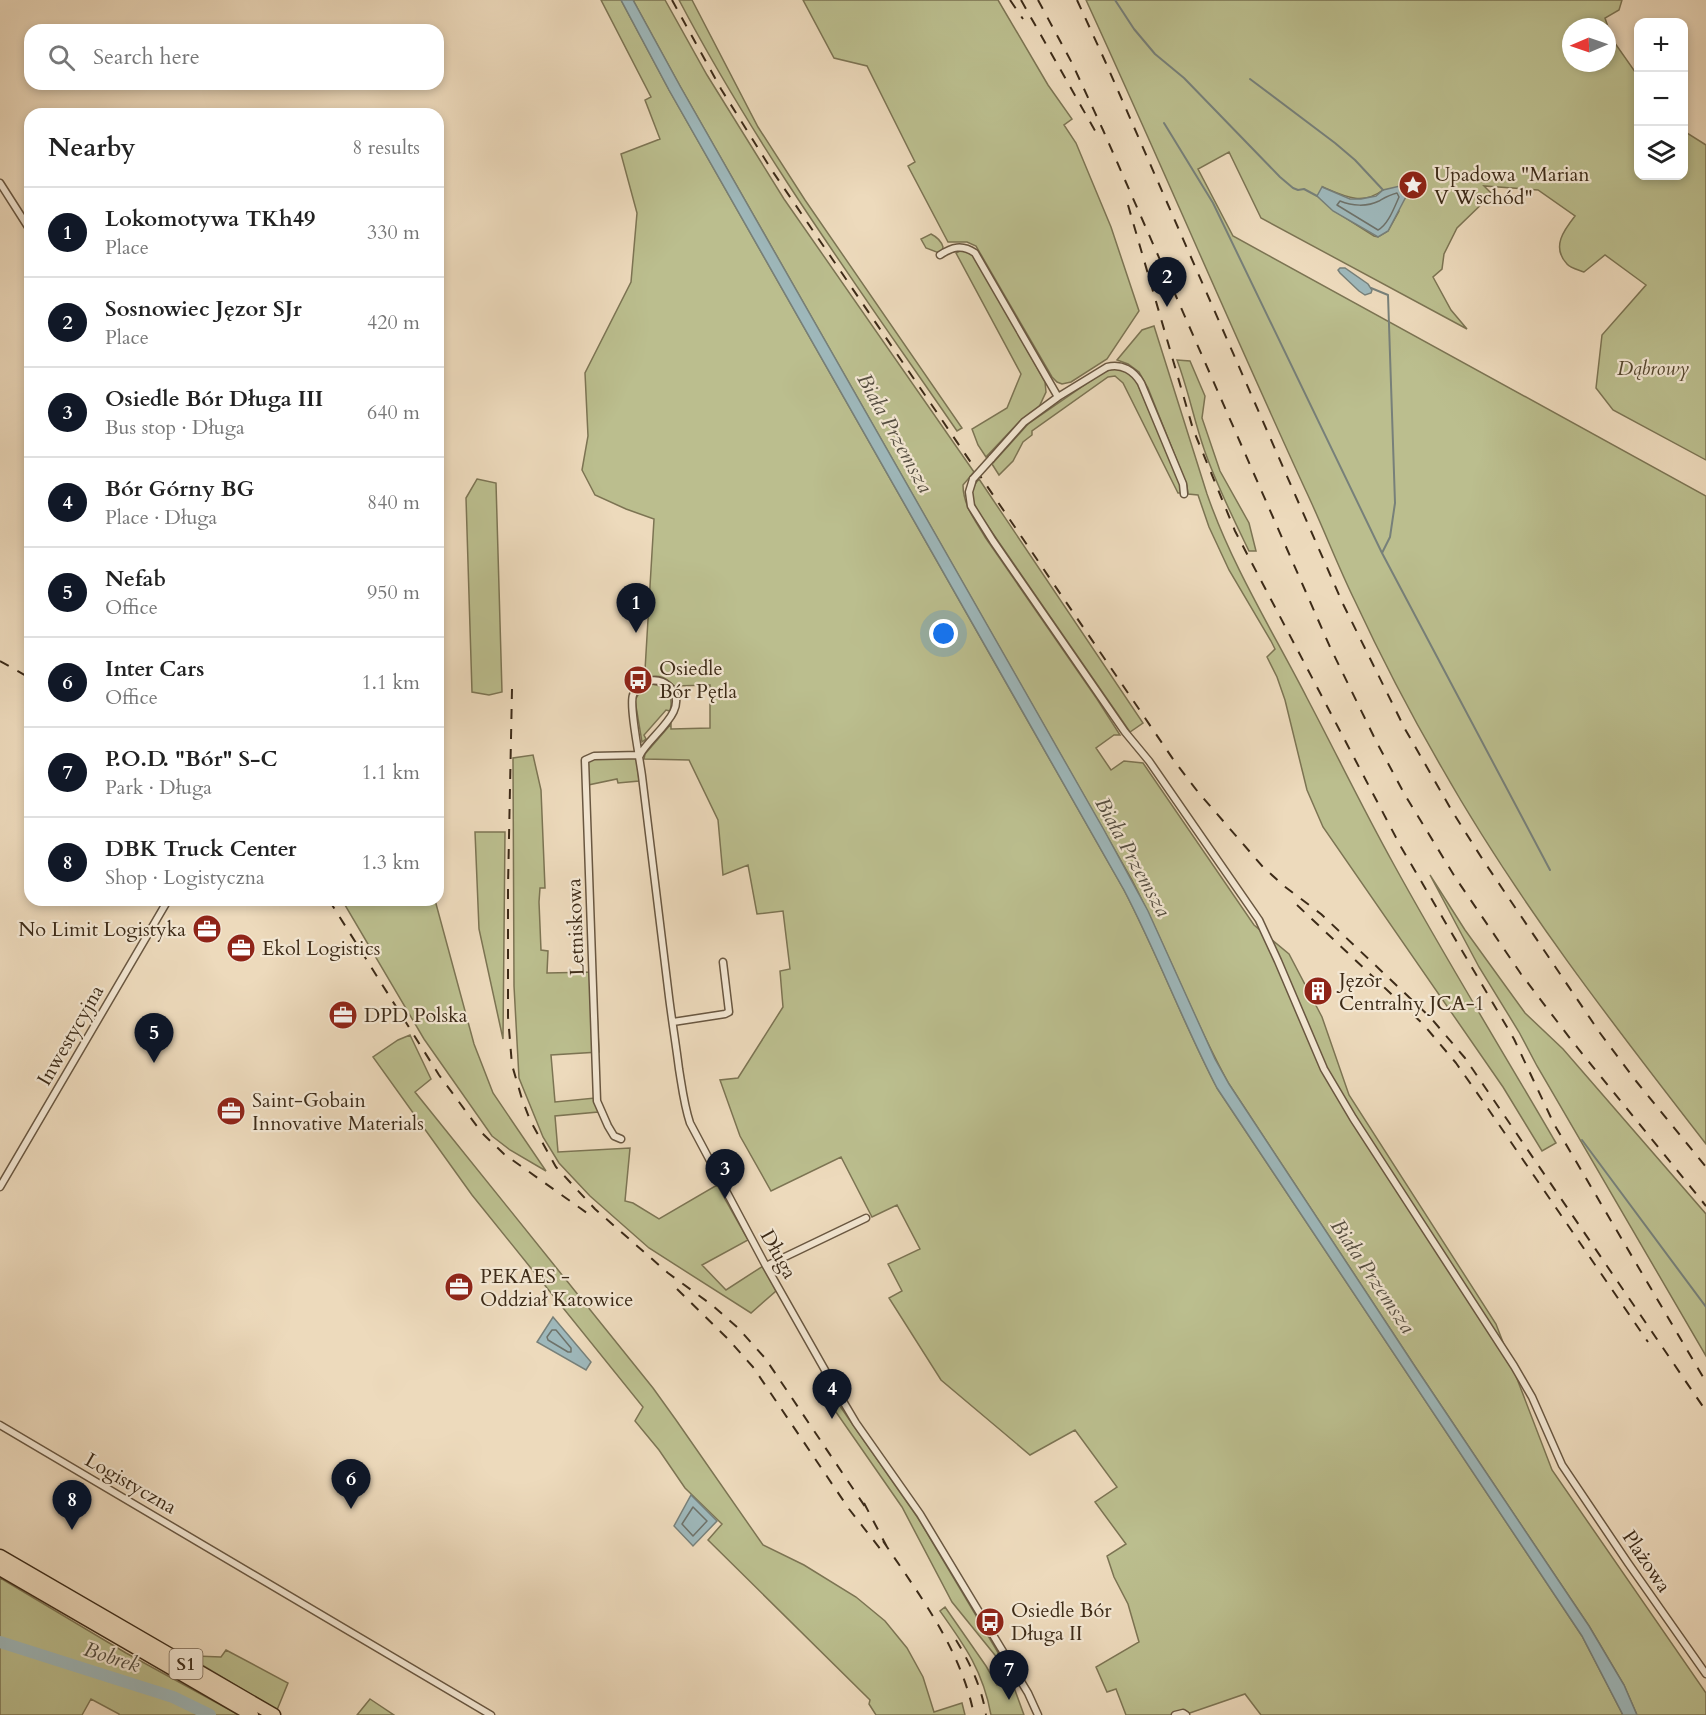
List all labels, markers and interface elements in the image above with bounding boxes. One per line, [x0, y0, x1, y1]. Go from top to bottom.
north arrow [1562, 18, 1616, 72]
map controls [1634, 18, 1688, 180]
button: + [1634, 18, 1688, 72]
search box [24, 24, 444, 90]
icon: search [45, 41, 78, 74]
text: Search here [93, 42, 200, 72]
button: − [1634, 72, 1688, 126]
button: layers [1634, 126, 1688, 180]
text: Nearby [48, 130, 136, 165]
text: 8 results [352, 134, 420, 161]
place label: Upadowa "Marian V Wschód" [1434, 161, 1590, 211]
place icon: Upadowa "Marian V Wschód" [1397, 169, 1429, 201]
text: Lokomotywa TKh49 [105, 204, 315, 234]
text: 1 [62, 219, 73, 246]
text: 330 m [367, 219, 420, 246]
text: Place [105, 234, 149, 261]
pin: 2 [1148, 258, 1186, 307]
text: Sosnowiec Jęzor SJr [105, 294, 302, 324]
text: 2 [62, 309, 73, 336]
text: 420 m [367, 309, 420, 336]
text: Place [105, 324, 149, 351]
park label: Dąbrowy [1617, 355, 1689, 382]
water label: Biała Przemsza [850, 368, 939, 498]
text: Osiedle Bór Długa III [105, 384, 323, 414]
text: 3 [62, 399, 73, 426]
text: 640 m [367, 399, 420, 426]
text: Bus stop · Długa [105, 414, 245, 441]
text: Bór Górny BG [105, 474, 255, 504]
text: 4 [62, 489, 73, 516]
text: 840 m [367, 489, 420, 516]
text: Place · Długa [105, 504, 217, 531]
text: Nefab [105, 564, 166, 594]
text: 5 [62, 579, 73, 606]
text: 950 m [367, 579, 420, 606]
pin: 1 [616, 584, 656, 633]
text: Office [105, 594, 158, 621]
your location [929, 619, 958, 648]
text: Inter Cars [105, 654, 204, 684]
place label: Osiedle Bór Pętla [659, 655, 737, 705]
bus stop icon: Osiedle Bór Pętla [622, 664, 654, 696]
text: 6 [62, 669, 73, 696]
text: 1.1 km [361, 669, 420, 696]
text: Office [105, 684, 158, 711]
text: P.O.D. "Bór" S-C [105, 744, 278, 774]
text: 7 [62, 759, 73, 786]
text: 1.1 km [361, 759, 420, 786]
text: Park · Długa [105, 774, 212, 801]
water label: Biała Przemsza [1088, 792, 1177, 922]
text: DBK Truck Center [105, 834, 296, 864]
text: 8 [62, 849, 73, 876]
text: 1.3 km [361, 849, 420, 876]
text: Shop · Logistyczna [105, 864, 265, 891]
street label: Letniskowa [560, 877, 591, 976]
office icon: No Limit Logistyka [191, 913, 223, 945]
place label: No Limit Logistyka [18, 916, 186, 943]
office icon: Ekol Logistics [225, 932, 257, 964]
place label: Ekol Logistics [262, 935, 381, 962]
place label: Jęzor Centralny JCA-1 [1336, 967, 1485, 1017]
building icon: Jęzor Centralny JCA-1 [1302, 975, 1334, 1007]
street label: Inwestycyjna [31, 980, 110, 1091]
office icon: DPD Polska [327, 999, 359, 1031]
place label: DPD Polska [364, 1002, 468, 1029]
pin: 5 [134, 1014, 174, 1063]
place label: Saint-Gobain Innovative Materials [252, 1087, 424, 1137]
office icon: Saint-Gobain Innovative Materials [215, 1095, 247, 1127]
pin: 3 [706, 1150, 744, 1199]
water label: Biała Przemsza [1323, 1213, 1422, 1339]
street label: Długa [754, 1225, 803, 1284]
place label: PEKAES - Oddział Katowice [480, 1263, 633, 1313]
office icon: PEKAES - Oddział Katowice [443, 1271, 475, 1303]
pin: 4 [812, 1370, 852, 1419]
street label: Logistyczna [80, 1446, 182, 1521]
pin: 6 [332, 1460, 370, 1509]
pin: 8 [52, 1480, 92, 1530]
street label: Plażowa [1616, 1525, 1678, 1598]
place label: Osiedle Bór Długa II [1011, 1597, 1112, 1647]
bus stop icon: Osiedle Bór Długa II [974, 1606, 1006, 1638]
water label: Bobrek [80, 1635, 144, 1680]
road number: S1 [170, 1649, 202, 1679]
pin: 7 [990, 1650, 1028, 1700]

